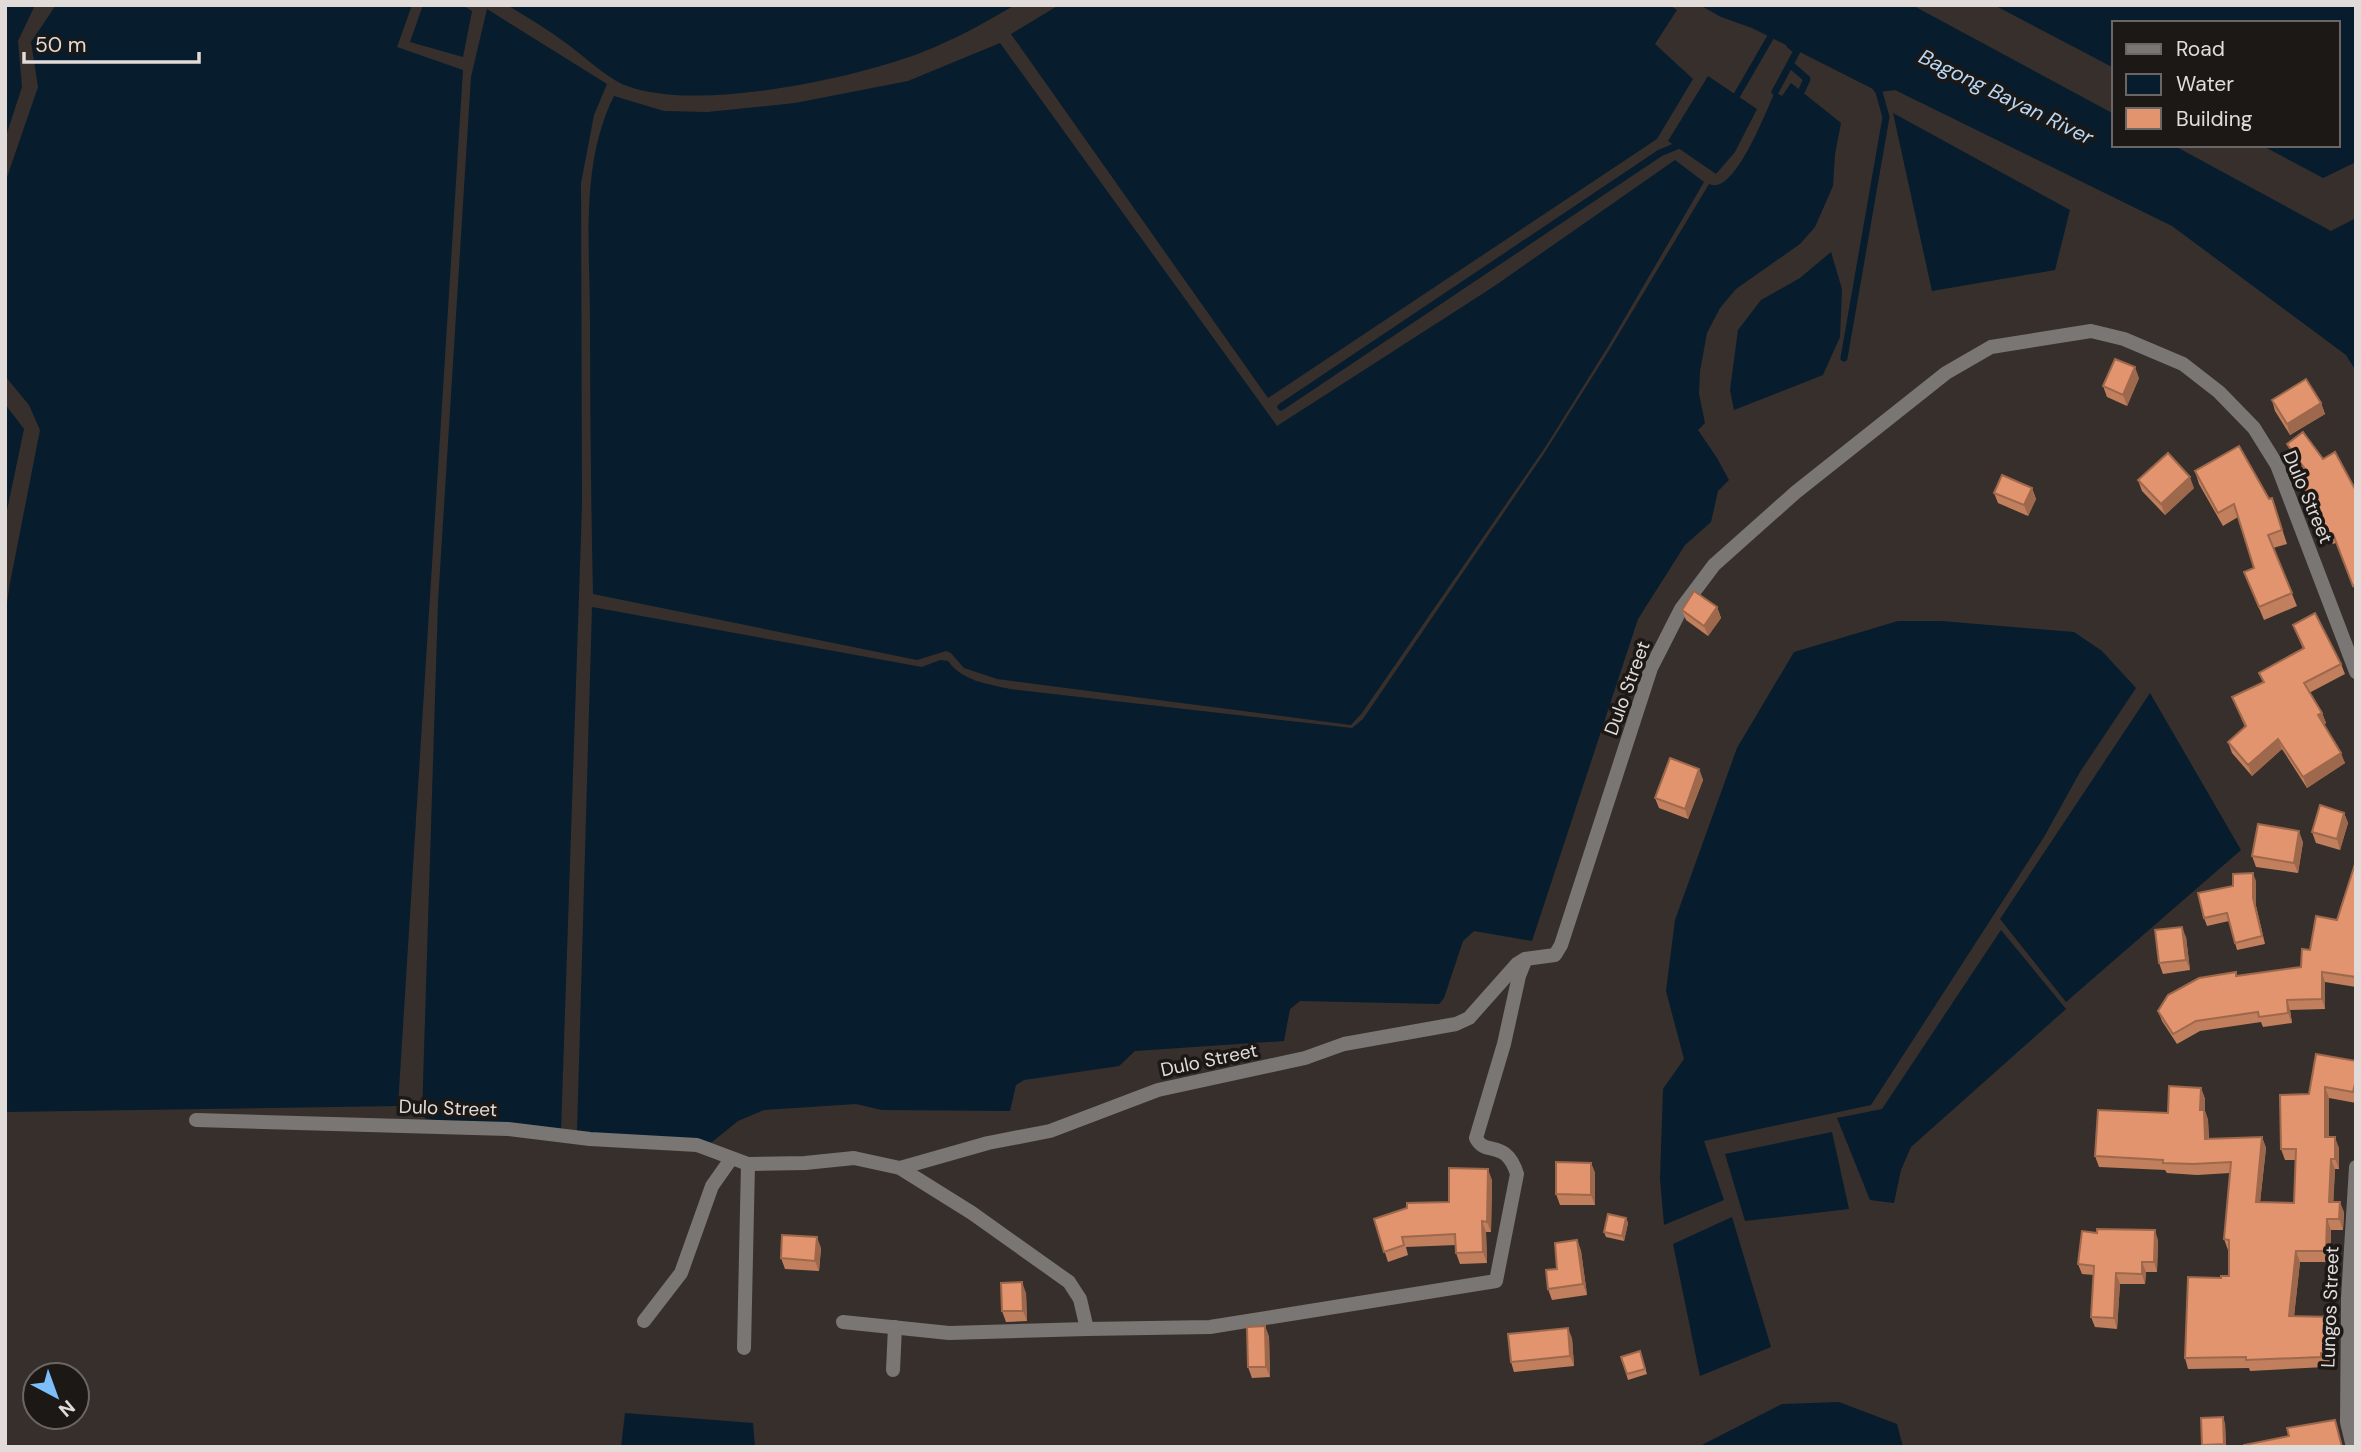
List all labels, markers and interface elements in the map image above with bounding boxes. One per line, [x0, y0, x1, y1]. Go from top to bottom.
scale bar [24, 21, 200, 65]
legend [2112, 21, 2340, 147]
text: 50 m [35, 31, 86, 59]
text: Road [2176, 35, 2225, 63]
water label: Bagong Bayan River [1914, 43, 2099, 152]
text: Water [2176, 70, 2234, 98]
text: Building [2176, 105, 2253, 133]
street label: Dulo Street [2277, 447, 2339, 547]
street label: Dulo Street [1598, 638, 1656, 738]
street label: Dulo Street [1158, 1038, 1260, 1082]
street label: Dulo Street [398, 1094, 498, 1122]
street label: Lungos Street [2315, 1246, 2345, 1368]
north arrow [21, 1361, 91, 1431]
text: N [53, 1394, 80, 1422]

